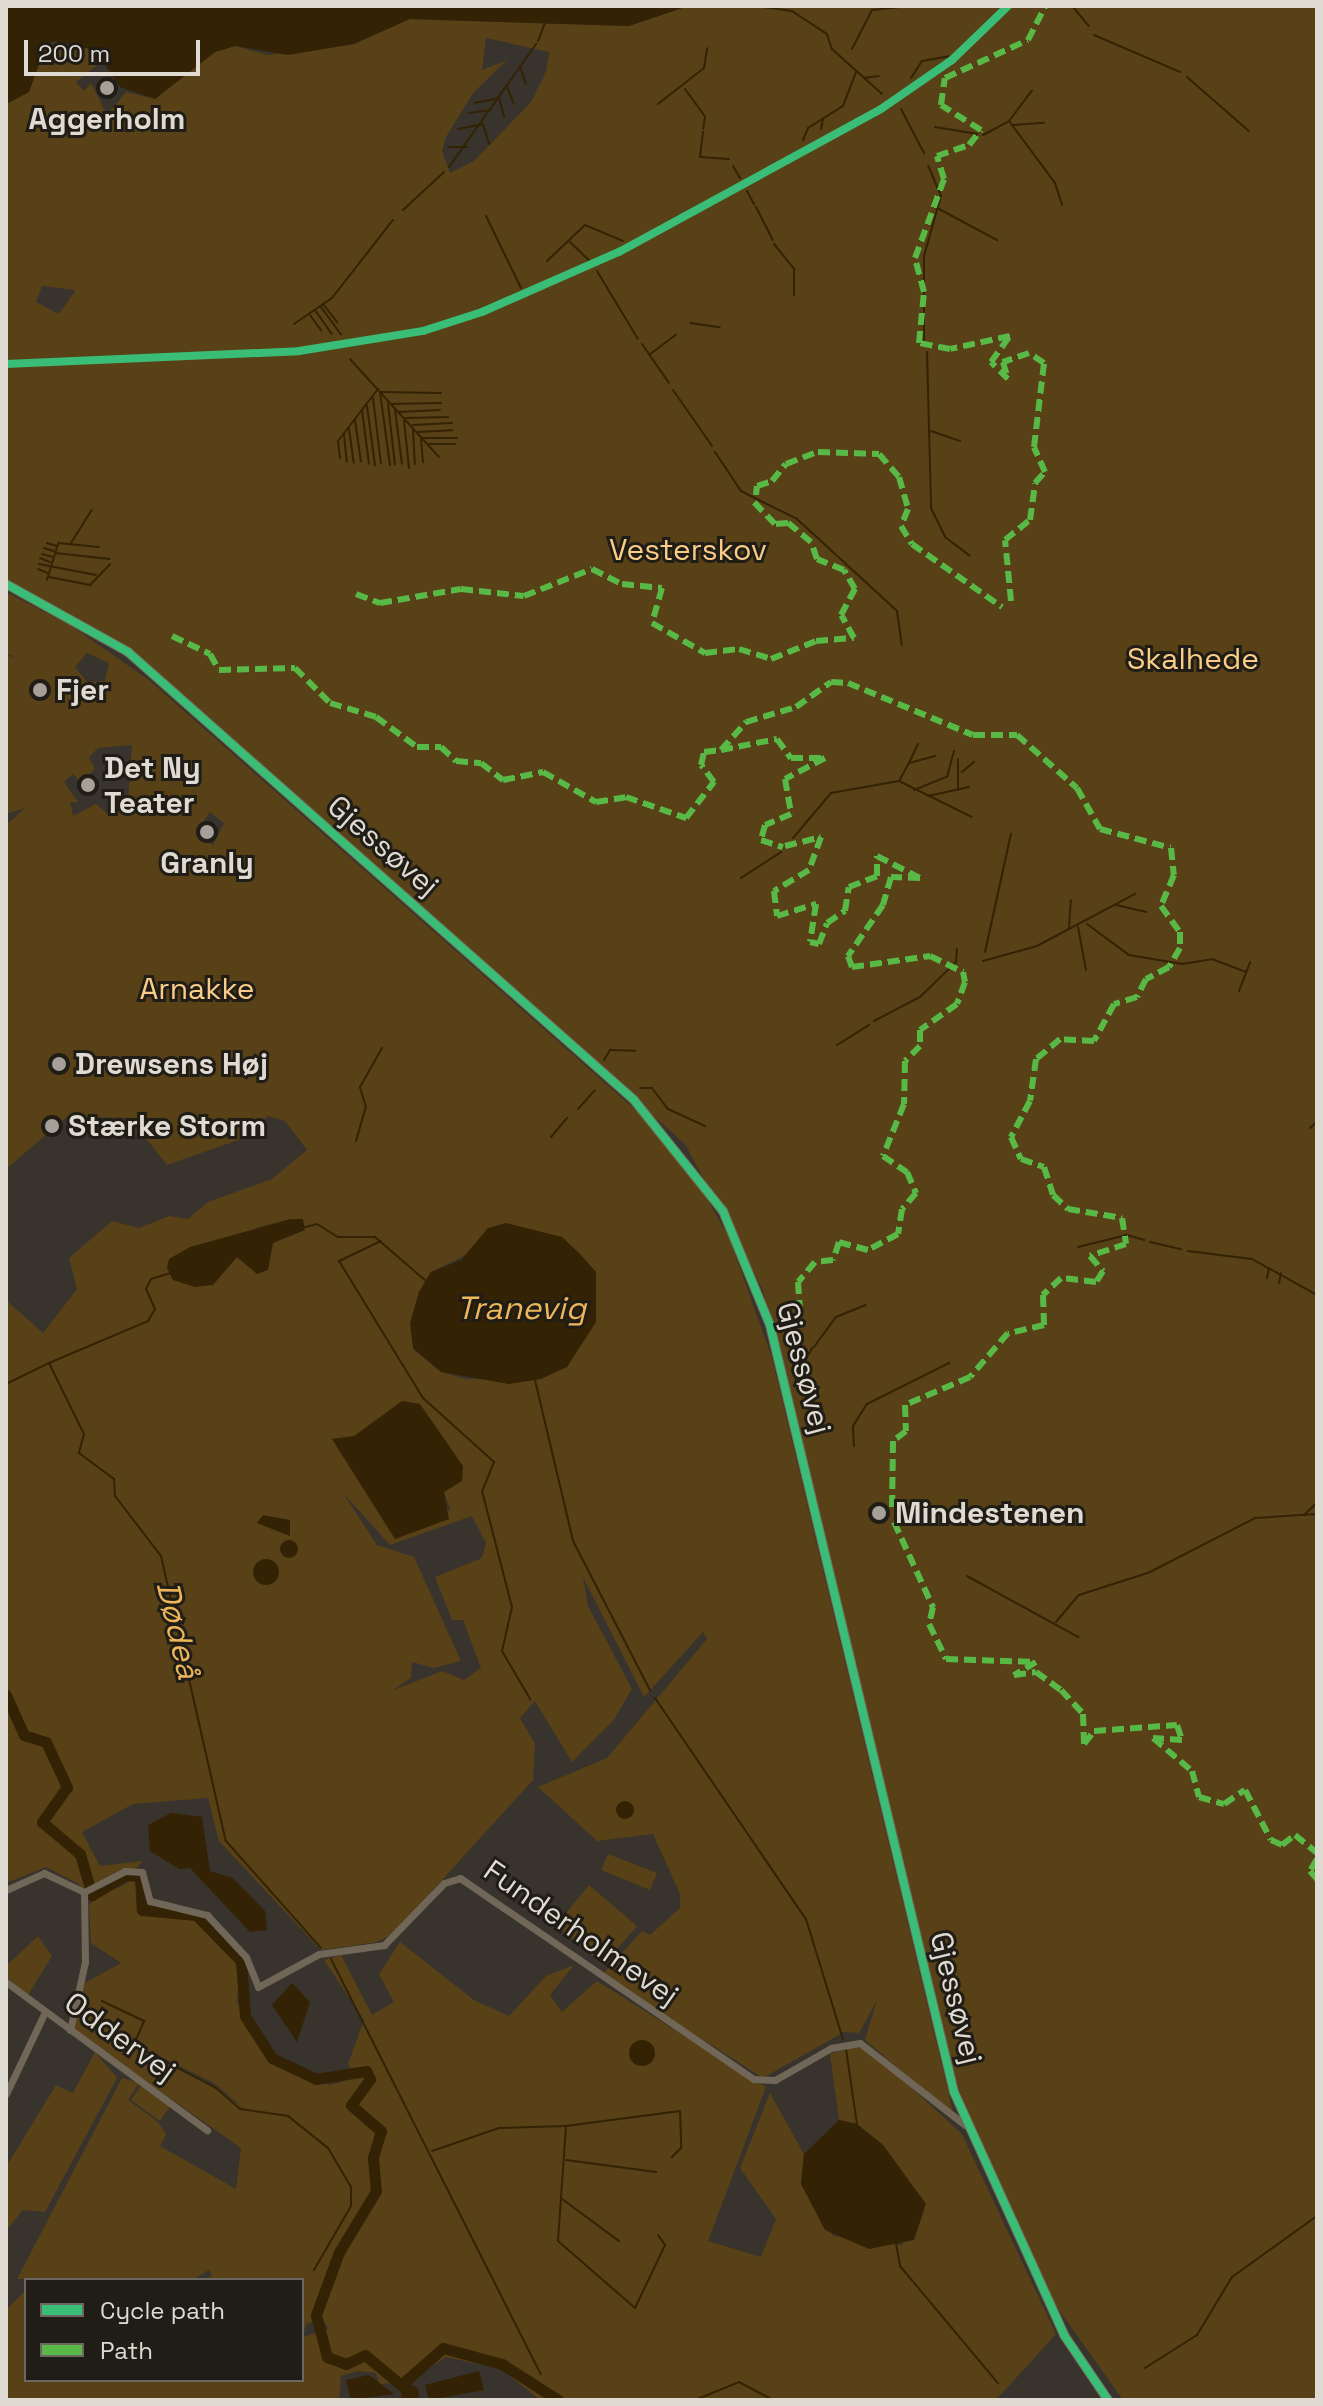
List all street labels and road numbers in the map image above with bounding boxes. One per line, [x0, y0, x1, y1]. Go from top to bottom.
street label: Gjessøvej [320, 788, 446, 904]
street label: Gjessøvej [769, 1298, 839, 1438]
street label: Funderholmevej [477, 1852, 685, 2014]
street label: Gjessøvej [922, 1928, 990, 2068]
street label: Oddervej [57, 1985, 183, 2089]

